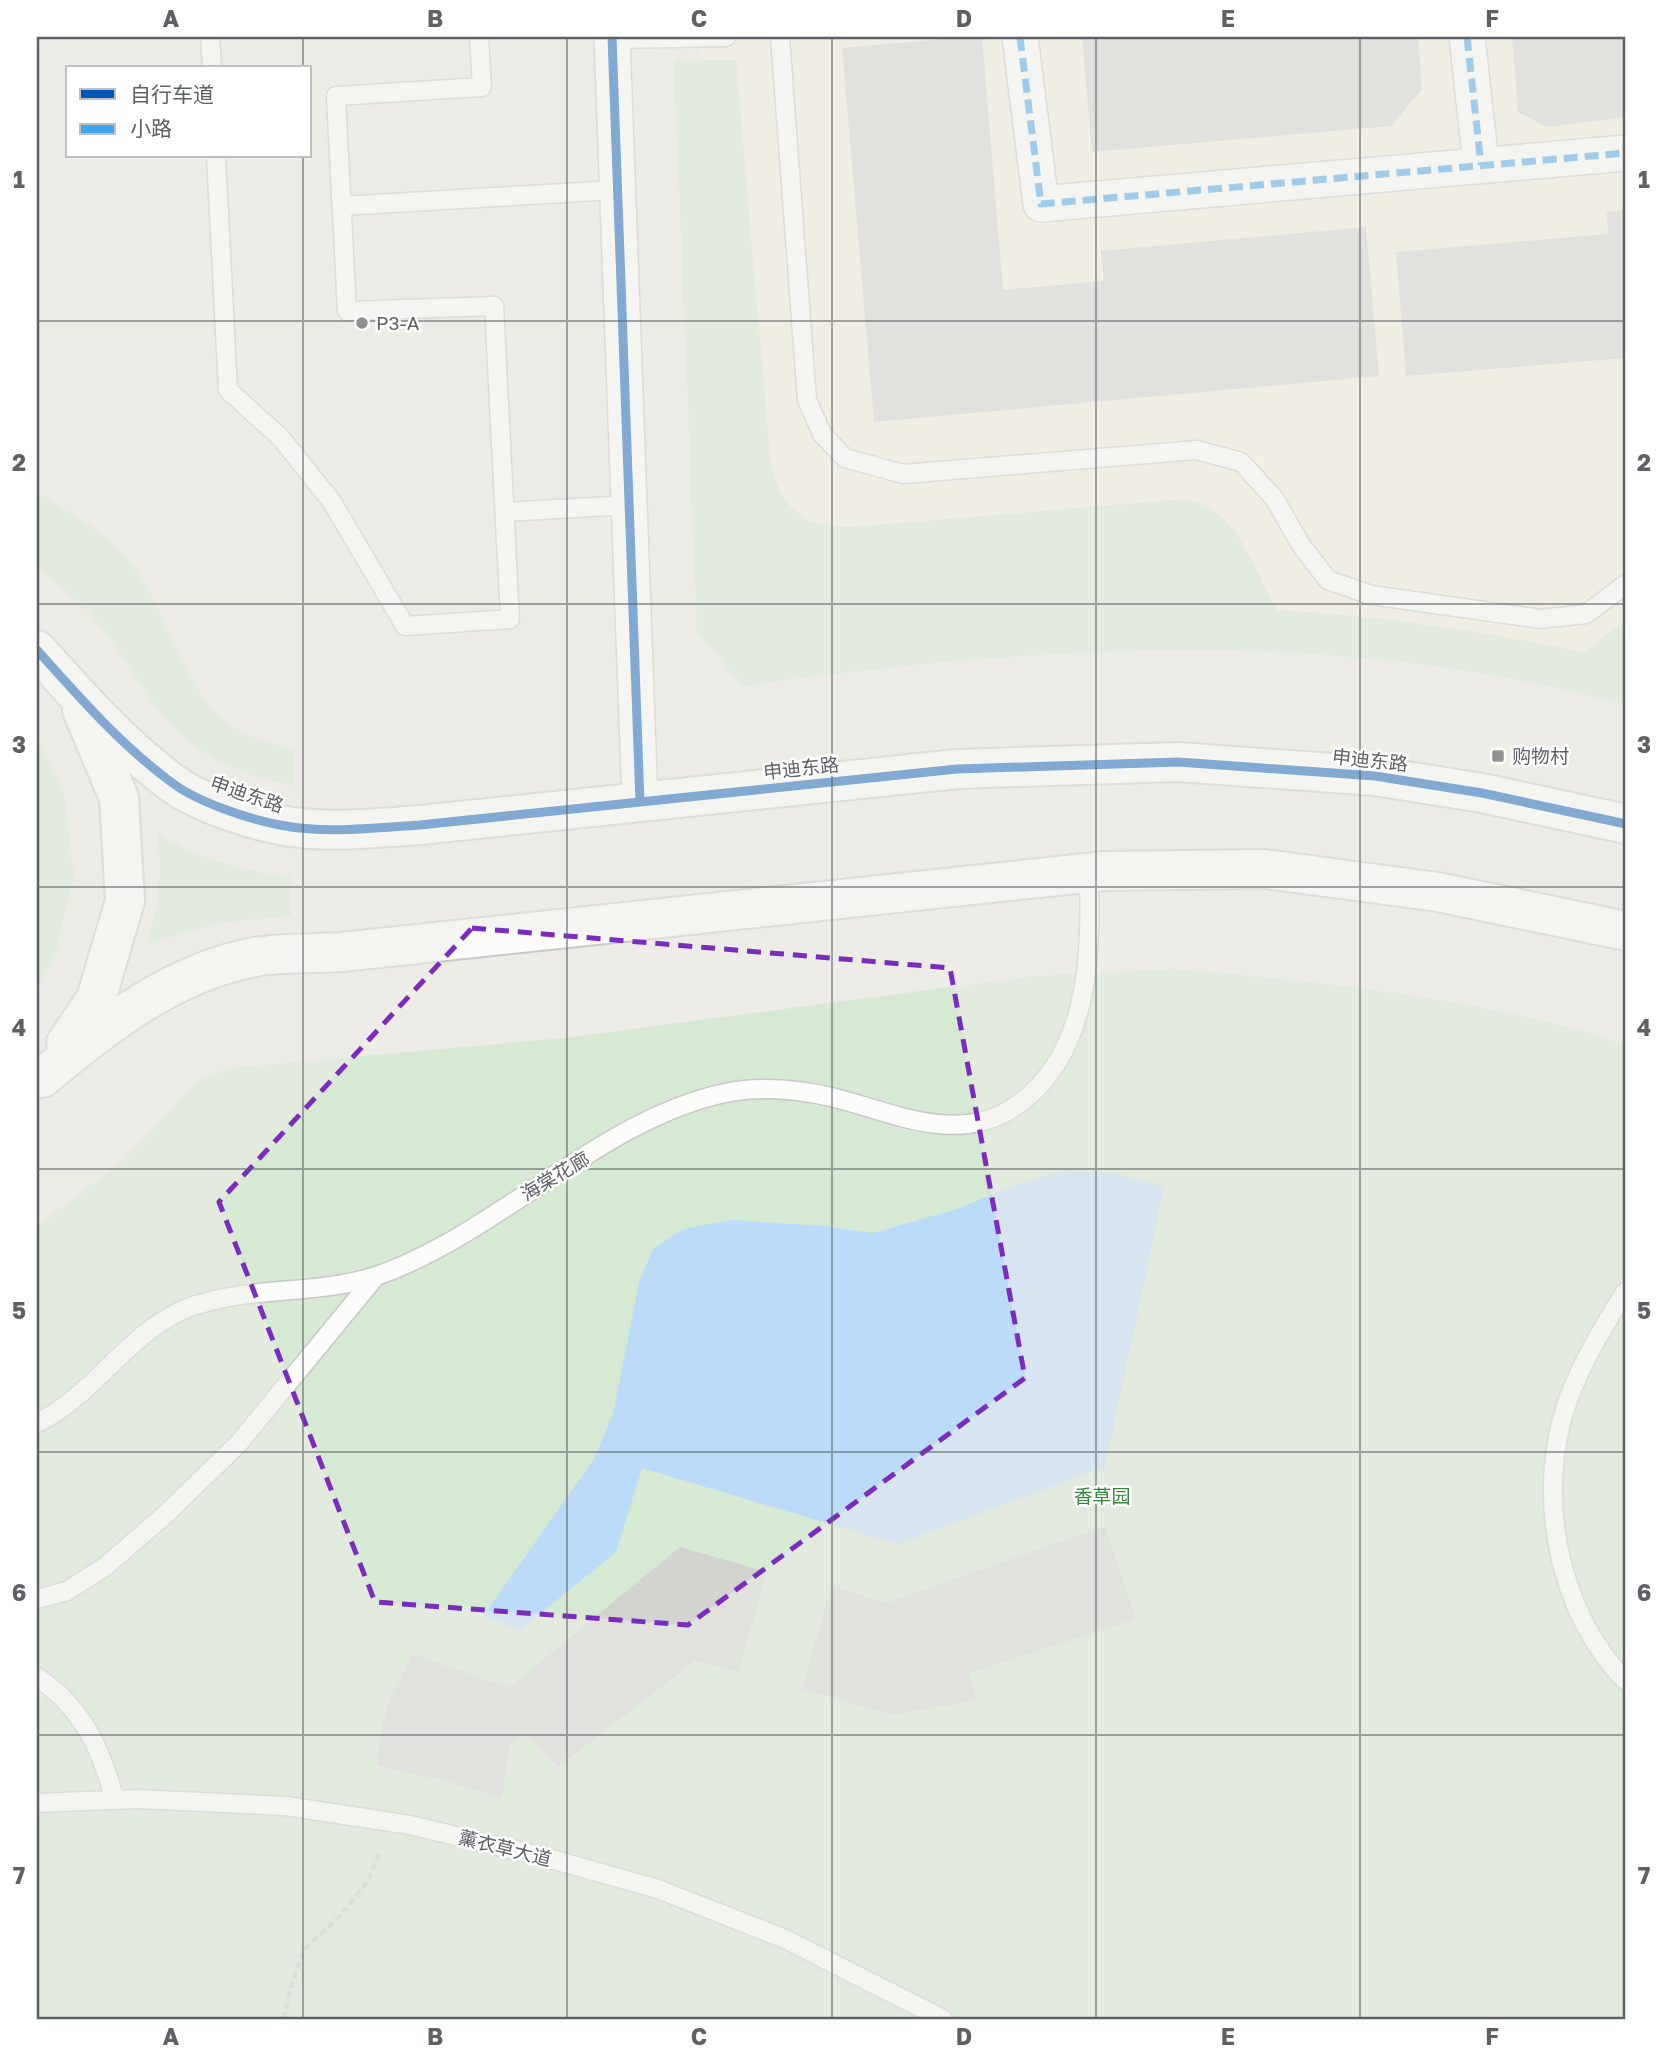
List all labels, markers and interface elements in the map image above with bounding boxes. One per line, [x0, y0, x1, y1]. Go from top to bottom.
text: A [163, 4, 180, 32]
text: B [427, 4, 443, 32]
text: C [691, 4, 707, 32]
text: D [956, 4, 972, 32]
text: E [1221, 4, 1235, 32]
text: F [1485, 4, 1499, 32]
legend [66, 66, 312, 158]
text: 自行车道 [130, 81, 214, 107]
text: 小路 [130, 115, 172, 141]
text: 1 [13, 165, 25, 193]
text: 1 [1638, 165, 1650, 193]
place label: P3-A [376, 311, 420, 334]
marker: P3-A [354, 315, 370, 331]
text: 2 [12, 448, 26, 476]
text: 2 [1637, 448, 1651, 476]
text: 3 [12, 730, 26, 758]
text: 3 [1637, 730, 1651, 758]
street label: 申迪东路 [1331, 744, 1409, 775]
place label: 购物村 [1512, 744, 1569, 767]
marker: 购物村 [1490, 748, 1506, 764]
street label: 申迪东路 [762, 752, 840, 783]
street label: 申迪东路 [207, 770, 287, 817]
text: 4 [12, 1013, 26, 1041]
text: 4 [1637, 1013, 1651, 1041]
street label: 海棠花廊 [516, 1146, 593, 1205]
text: 5 [12, 1296, 26, 1324]
text: 5 [1637, 1296, 1651, 1324]
park label: 香草园 [1073, 1484, 1131, 1507]
text: 6 [12, 1578, 26, 1606]
text: 6 [1637, 1578, 1651, 1606]
street label: 薰衣草大道 [456, 1825, 554, 1870]
text: 7 [13, 1861, 25, 1889]
text: 7 [1638, 1861, 1650, 1889]
text: A [163, 2022, 180, 2050]
text: B [427, 2022, 443, 2050]
text: C [691, 2022, 707, 2050]
text: D [956, 2022, 972, 2050]
text: E [1221, 2022, 1235, 2050]
text: F [1485, 2022, 1499, 2050]

